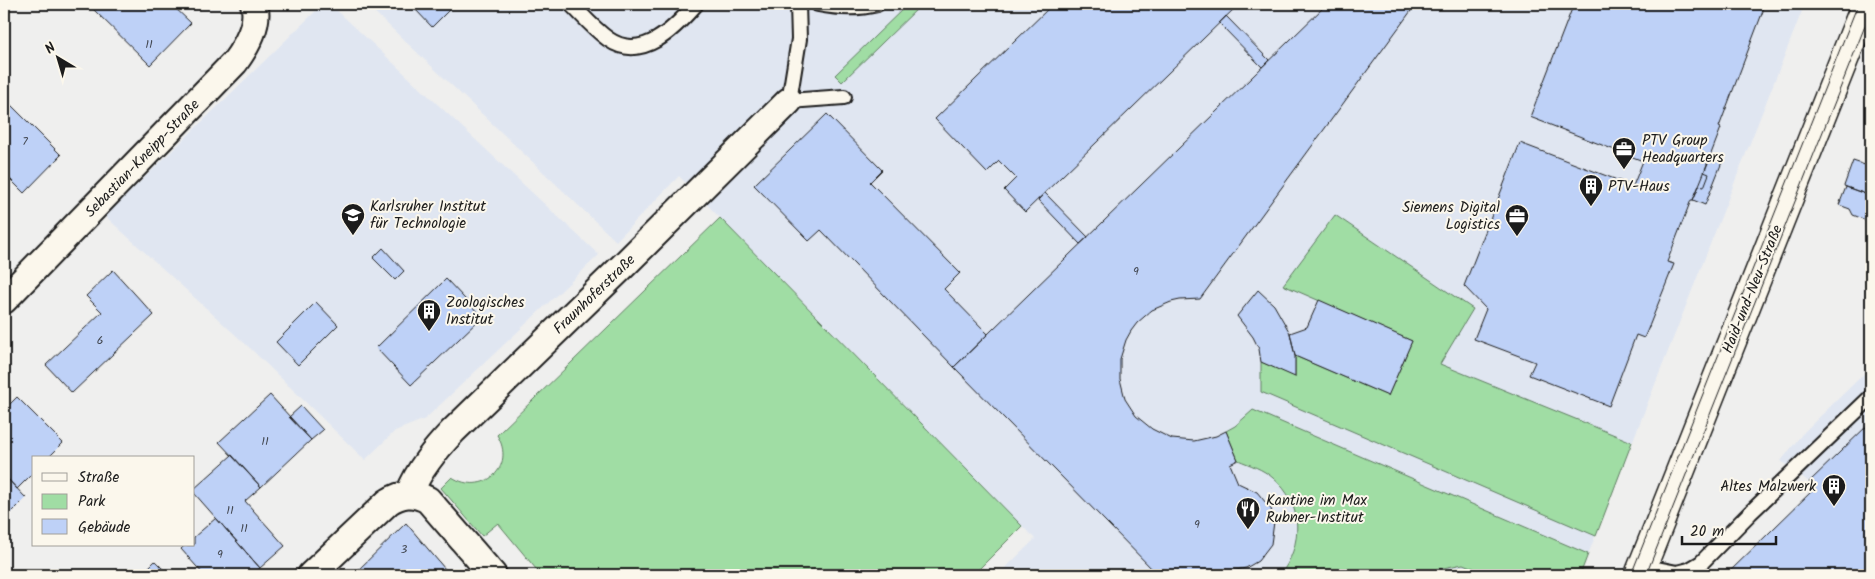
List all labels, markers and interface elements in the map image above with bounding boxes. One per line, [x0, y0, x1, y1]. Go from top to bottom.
north arrow [32, 32, 82, 82]
house number: 11 [145, 35, 153, 54]
text: N [40, 37, 61, 60]
street label: Sebastian-Kneipp-Straße [80, 94, 206, 224]
place label: PTV Group Headquarters [1642, 129, 1724, 170]
house number: 7 [22, 132, 28, 151]
office icon: PTV Group Headquarters [1611, 136, 1637, 170]
building icon: PTV-Haus [1578, 173, 1604, 207]
place label: PTV-Haus [1608, 175, 1670, 199]
place label: Karlsruher Institut für Technologie [370, 195, 486, 236]
place label: Siemens Digital Logistics [1402, 196, 1501, 237]
school or university icon: Karlsruher Institut für Technologie [340, 202, 366, 236]
office icon: Siemens Digital Logistics [1504, 203, 1530, 237]
street label: Haid-und-Neu-Straße [1716, 221, 1790, 357]
street label: Fraunhoferstraße [548, 249, 642, 341]
house number: 9 [1133, 262, 1139, 281]
place label: Zoologisches Institut [446, 291, 525, 332]
building icon: Zoologisches Institut [416, 298, 442, 332]
house number: 6 [97, 331, 103, 350]
house number: 11 [261, 432, 269, 451]
legend [32, 456, 195, 546]
text: Straße [78, 466, 120, 490]
building icon: Altes Malzwerk [1821, 473, 1847, 507]
place label: Altes Malzwerk [1720, 475, 1817, 499]
place label: Kantine im Max Rubner-Institut [1266, 489, 1367, 530]
text: Park [78, 490, 106, 514]
restaurant icon: Kantine im Max Rubner-Institut [1235, 496, 1261, 530]
house number: 11 [226, 501, 234, 520]
scale bar [1682, 514, 1776, 546]
house number: 9 [1194, 515, 1200, 534]
text: Gebäude [78, 516, 131, 540]
house number: 11 [240, 519, 248, 538]
text: 20 m [1690, 520, 1724, 544]
house number: 3 [401, 540, 408, 559]
house number: 9 [217, 545, 223, 564]

